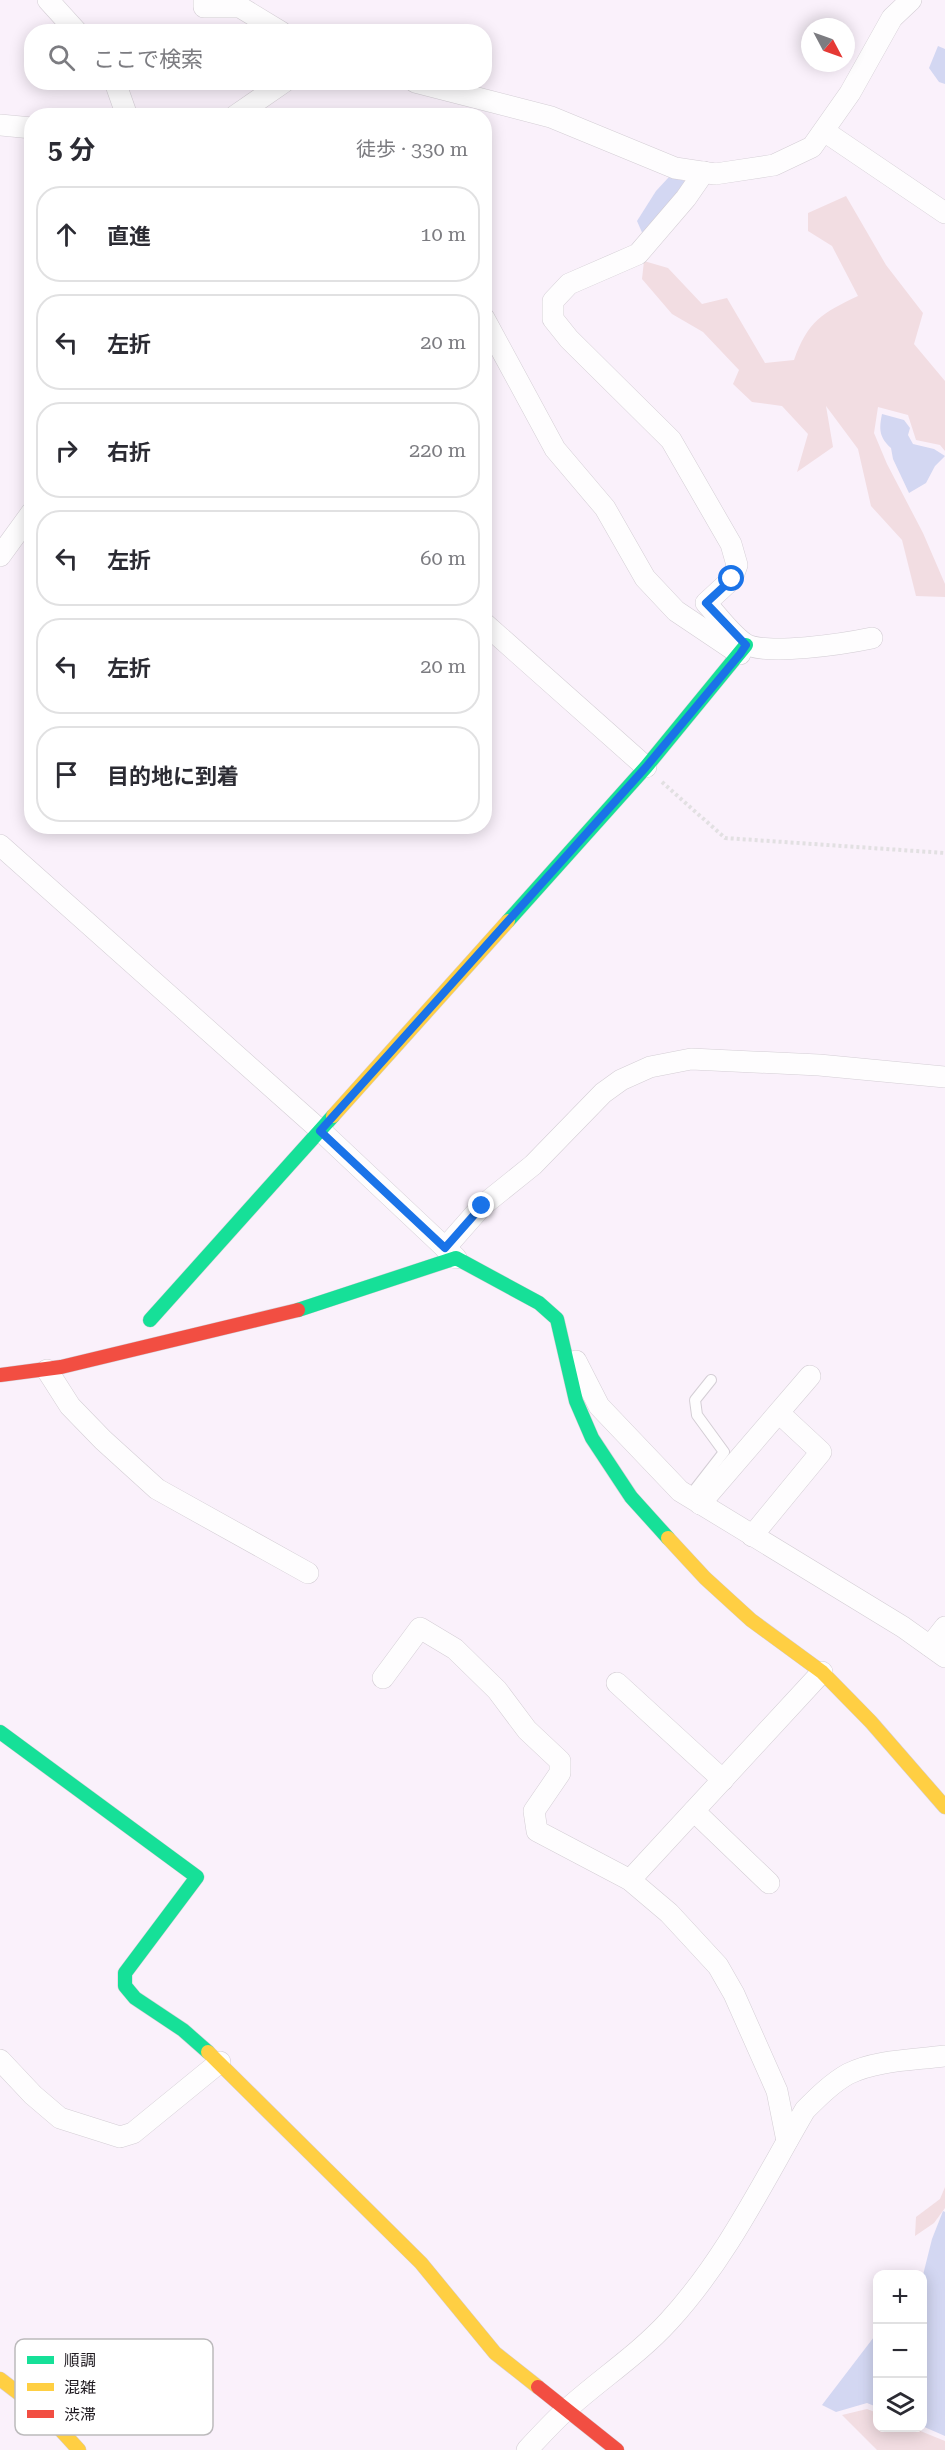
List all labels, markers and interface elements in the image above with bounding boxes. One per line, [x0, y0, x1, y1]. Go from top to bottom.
north arrow [801, 18, 855, 72]
search box [24, 24, 492, 90]
icon: search [45, 41, 78, 74]
text: ここで検索 [93, 47, 203, 72]
text: 5 分 [48, 135, 95, 165]
text: 徒歩 · 330 m [356, 137, 468, 161]
icon: ahead [50, 218, 83, 251]
text: 10 m [420, 222, 466, 246]
text: 直進 [107, 224, 151, 249]
icon: left [50, 326, 83, 359]
text: 20 m [420, 330, 466, 354]
text: 左折 [107, 332, 151, 357]
icon: right [50, 434, 83, 467]
text: 220 m [409, 438, 466, 462]
text: 右折 [107, 440, 151, 465]
icon: left [50, 542, 83, 575]
text: 60 m [420, 546, 466, 570]
text: 左折 [107, 548, 151, 573]
route start [718, 565, 744, 591]
icon: left [50, 650, 83, 683]
text: 20 m [420, 654, 466, 678]
text: 左折 [107, 656, 151, 681]
icon: arrive [50, 758, 83, 791]
text: 目的地に到着 [107, 764, 239, 789]
route end [468, 1192, 494, 1218]
map controls [873, 2270, 927, 2432]
button: + [873, 2270, 927, 2324]
button: − [873, 2324, 927, 2378]
legend [15, 2339, 213, 2435]
text: 順調 [64, 2351, 96, 2370]
text: 混雑 [64, 2378, 96, 2397]
button: layers [873, 2378, 927, 2432]
text: 渋滞 [64, 2405, 96, 2424]

